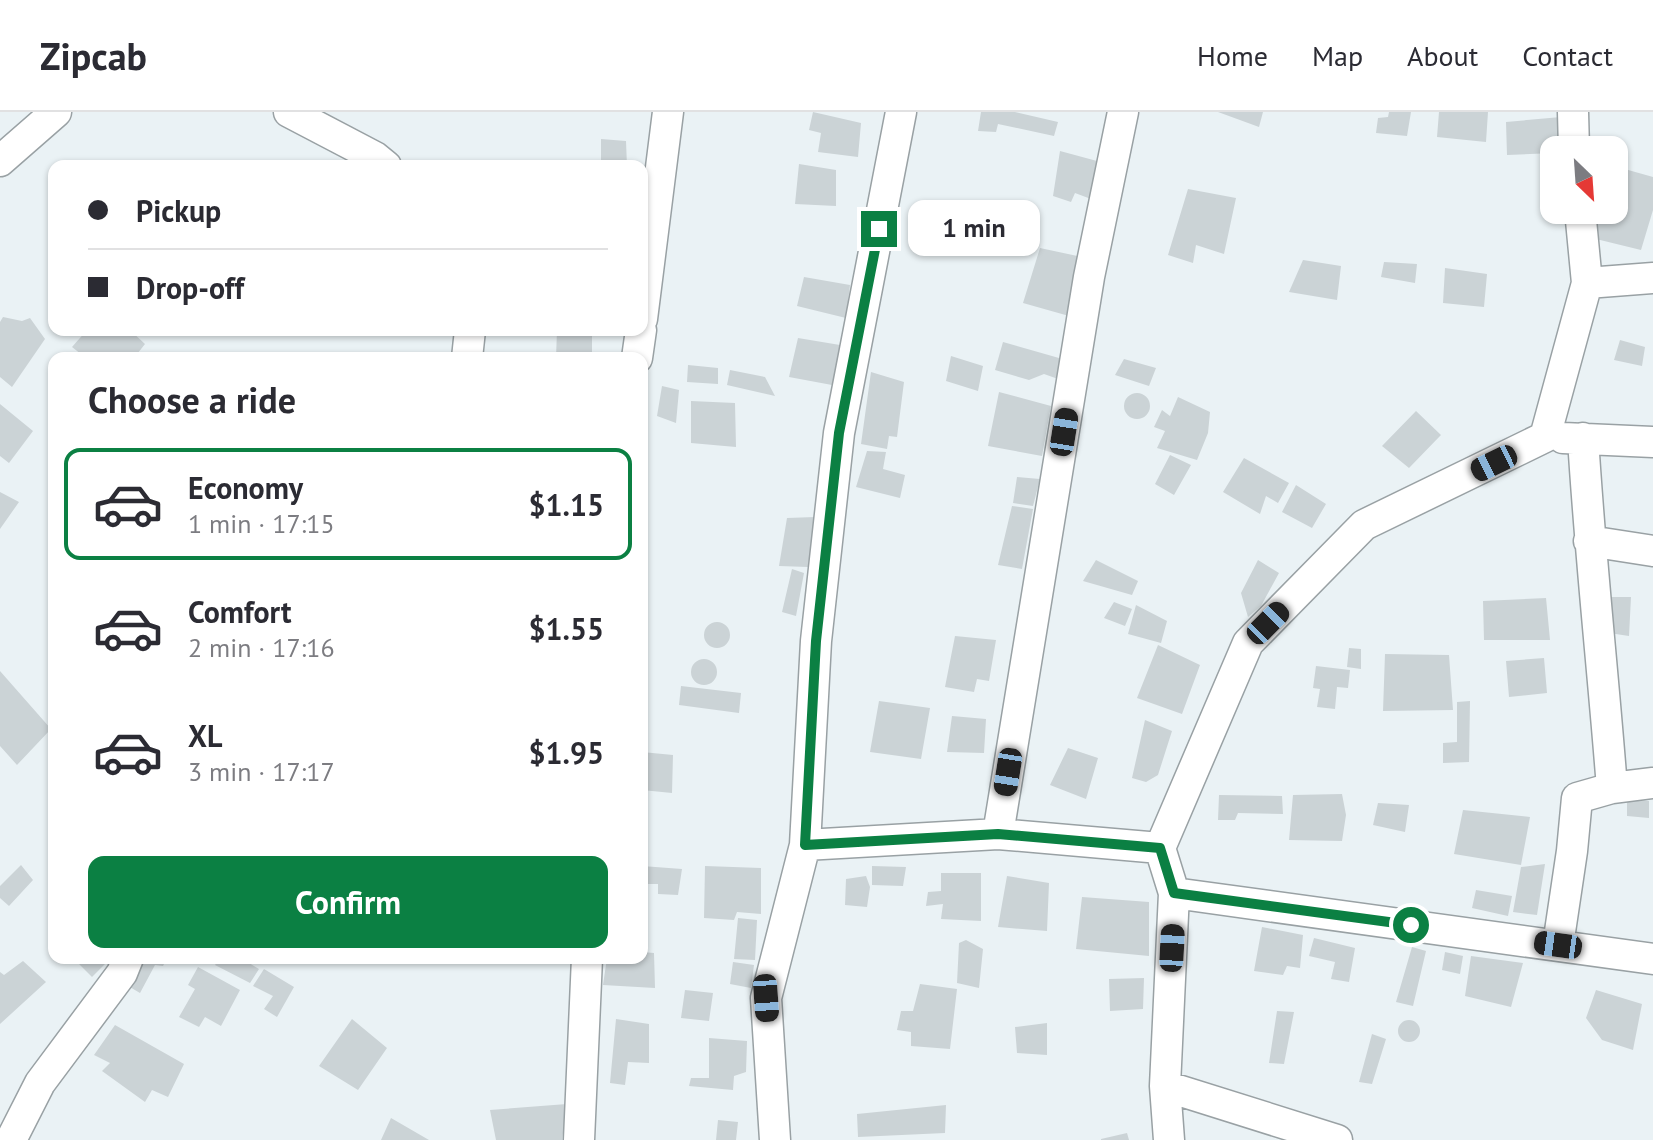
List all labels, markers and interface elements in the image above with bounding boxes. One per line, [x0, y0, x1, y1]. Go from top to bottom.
text: Zipcab [40, 31, 147, 80]
text: Home [1197, 37, 1268, 74]
text: Map [1312, 37, 1363, 74]
text: About [1407, 37, 1478, 74]
text: Contact [1522, 37, 1613, 74]
north arrow [1540, 136, 1628, 224]
map controls [1540, 136, 1628, 224]
text: Pickup [136, 191, 221, 230]
callout: 1 min [907, 201, 1039, 257]
route end [861, 211, 897, 247]
text: 1 min [942, 211, 1006, 244]
text: Drop-off [136, 268, 244, 307]
text: Choose a ride [88, 376, 296, 423]
car [1048, 406, 1080, 458]
car [1467, 442, 1521, 484]
icon: car [92, 468, 164, 540]
text: Economy [188, 468, 303, 507]
text: $1.15 [529, 485, 604, 524]
text: 1 min · 17:15 [188, 507, 335, 540]
icon: car [92, 592, 164, 664]
text: Comfort [188, 592, 291, 631]
car [1243, 598, 1293, 648]
text: $1.55 [529, 609, 604, 648]
text: 2 min · 17:16 [188, 631, 335, 664]
icon: car [92, 716, 164, 788]
text: XL [188, 716, 222, 755]
text: $1.95 [529, 733, 604, 772]
car [992, 746, 1024, 798]
text: 3 min · 17:17 [188, 755, 335, 788]
button: Confirm [88, 856, 608, 948]
route start [1393, 907, 1429, 943]
car [1159, 923, 1185, 973]
car [1533, 930, 1583, 960]
car [752, 973, 780, 1023]

